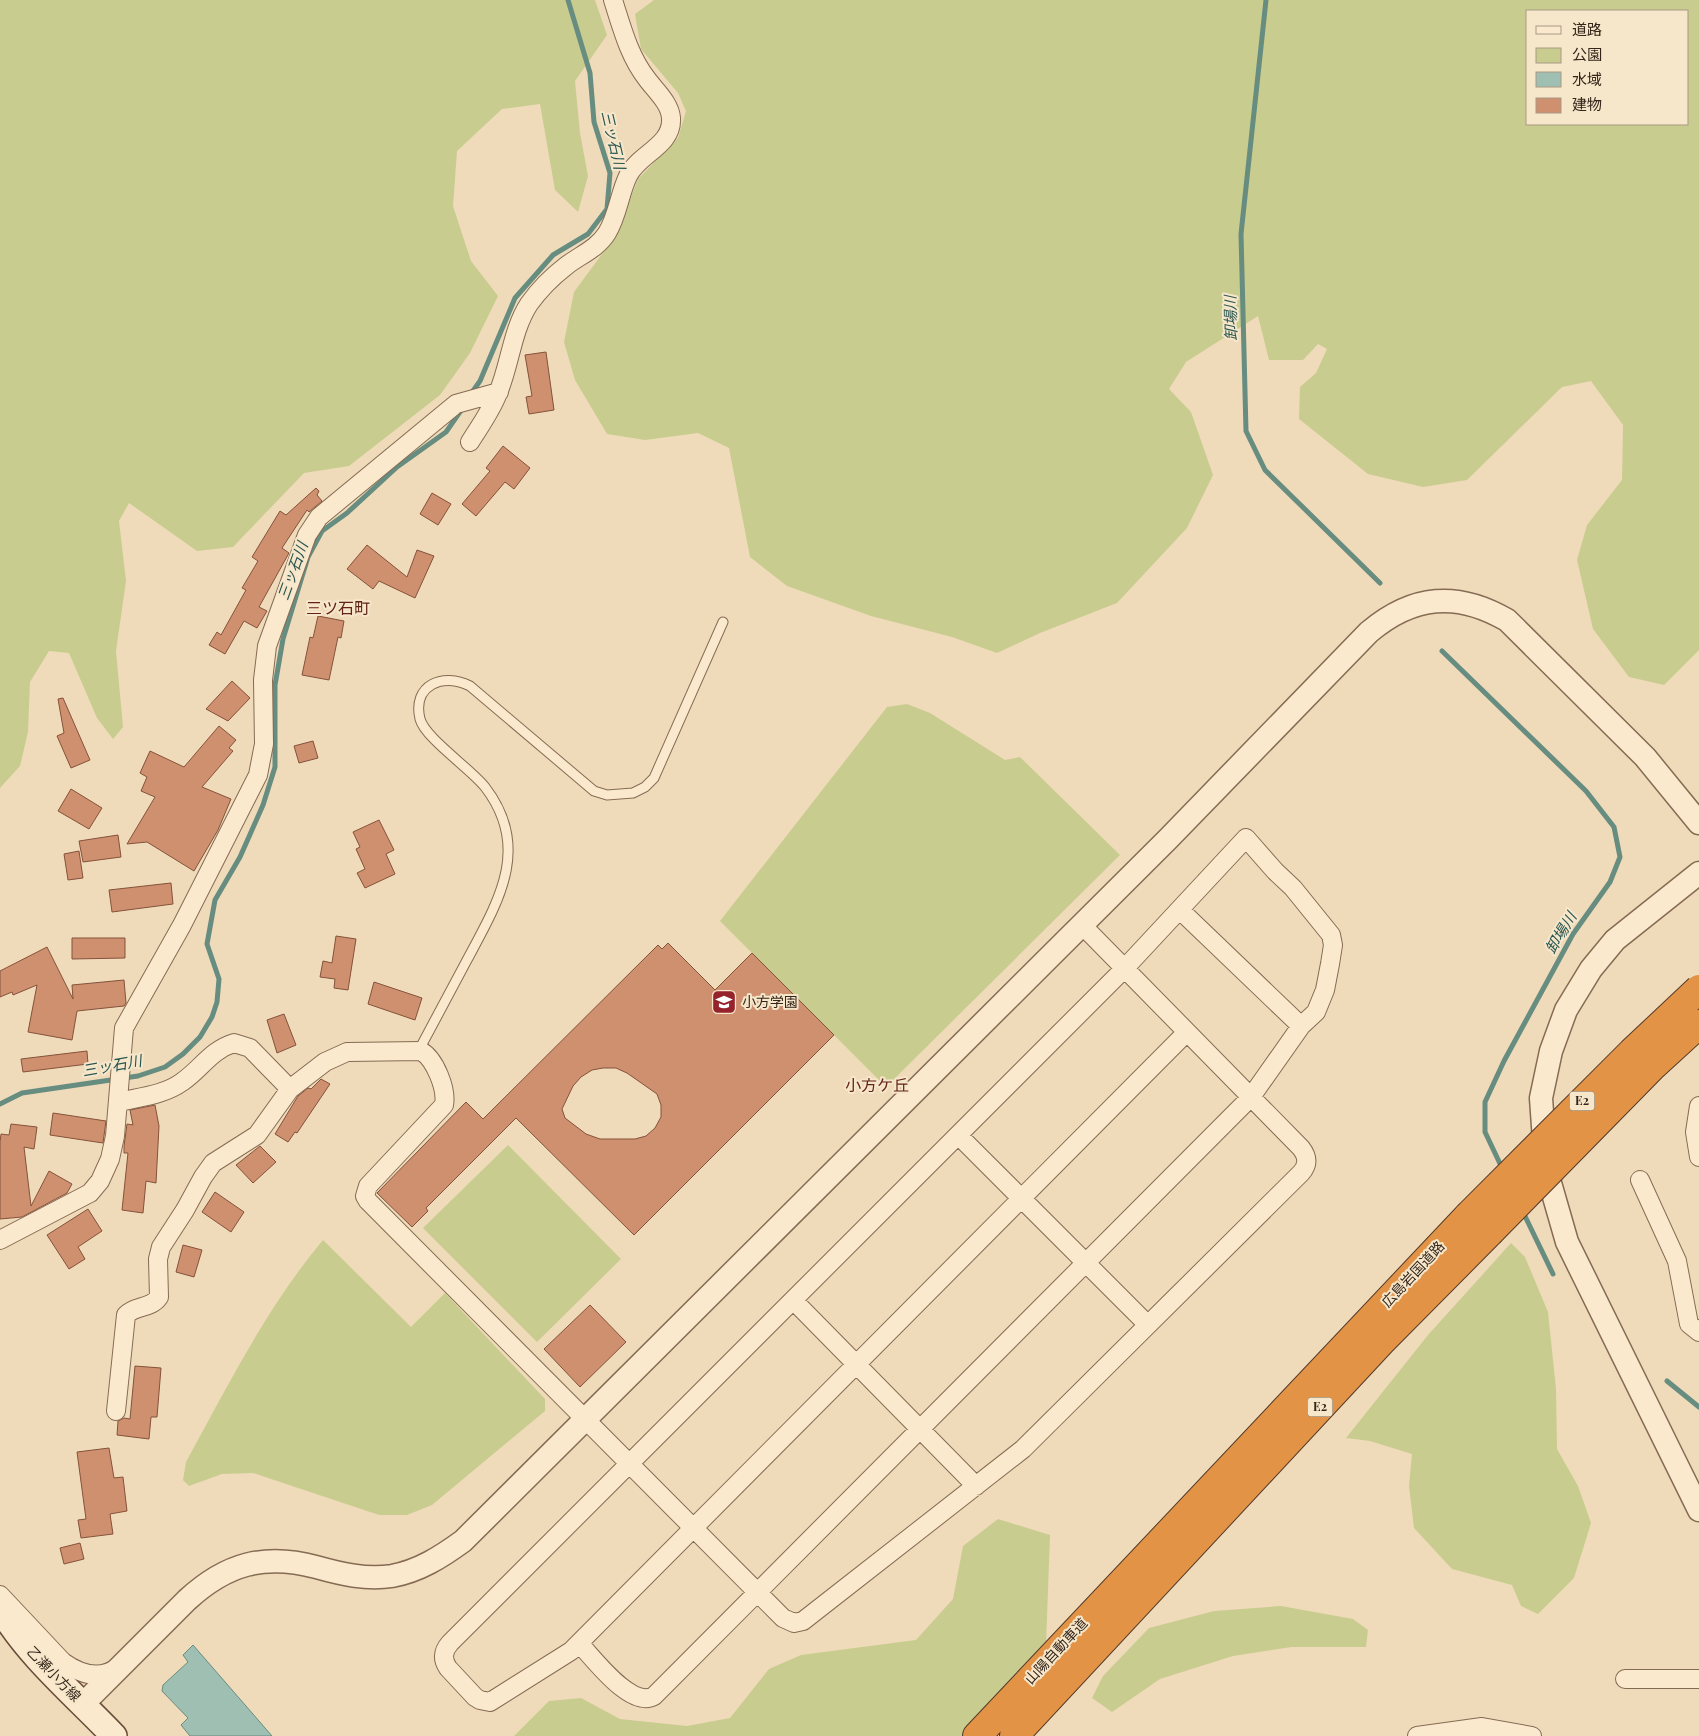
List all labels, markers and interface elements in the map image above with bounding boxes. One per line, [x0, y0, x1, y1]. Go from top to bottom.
legend [1526, 10, 1689, 125]
text: 道路 [1572, 19, 1602, 39]
text: 公園 [1572, 44, 1602, 64]
text: 水域 [1572, 69, 1602, 89]
text: 建物 [1572, 94, 1602, 114]
water label: 三ッ石川 [597, 108, 631, 173]
water label: 卸場川 [1220, 293, 1240, 341]
water label: 三ッ石川 [272, 537, 312, 602]
district label: 三ツ石町 [306, 597, 370, 618]
water label: 卸場川 [1540, 906, 1581, 957]
school or university icon: 小方学園 [711, 989, 737, 1015]
place label: 小方学園 [742, 992, 798, 1011]
water label: 三ッ石川 [81, 1050, 145, 1080]
district label: 小方ケ丘 [845, 1074, 909, 1095]
road number: E2 [1570, 1092, 1594, 1110]
street label: 広島岩国道路 [1377, 1236, 1448, 1311]
road number: E2 [1308, 1398, 1332, 1416]
street label: 山陽自動車道 [1020, 1613, 1091, 1688]
street label: 乙瀬小方線 [23, 1642, 86, 1705]

